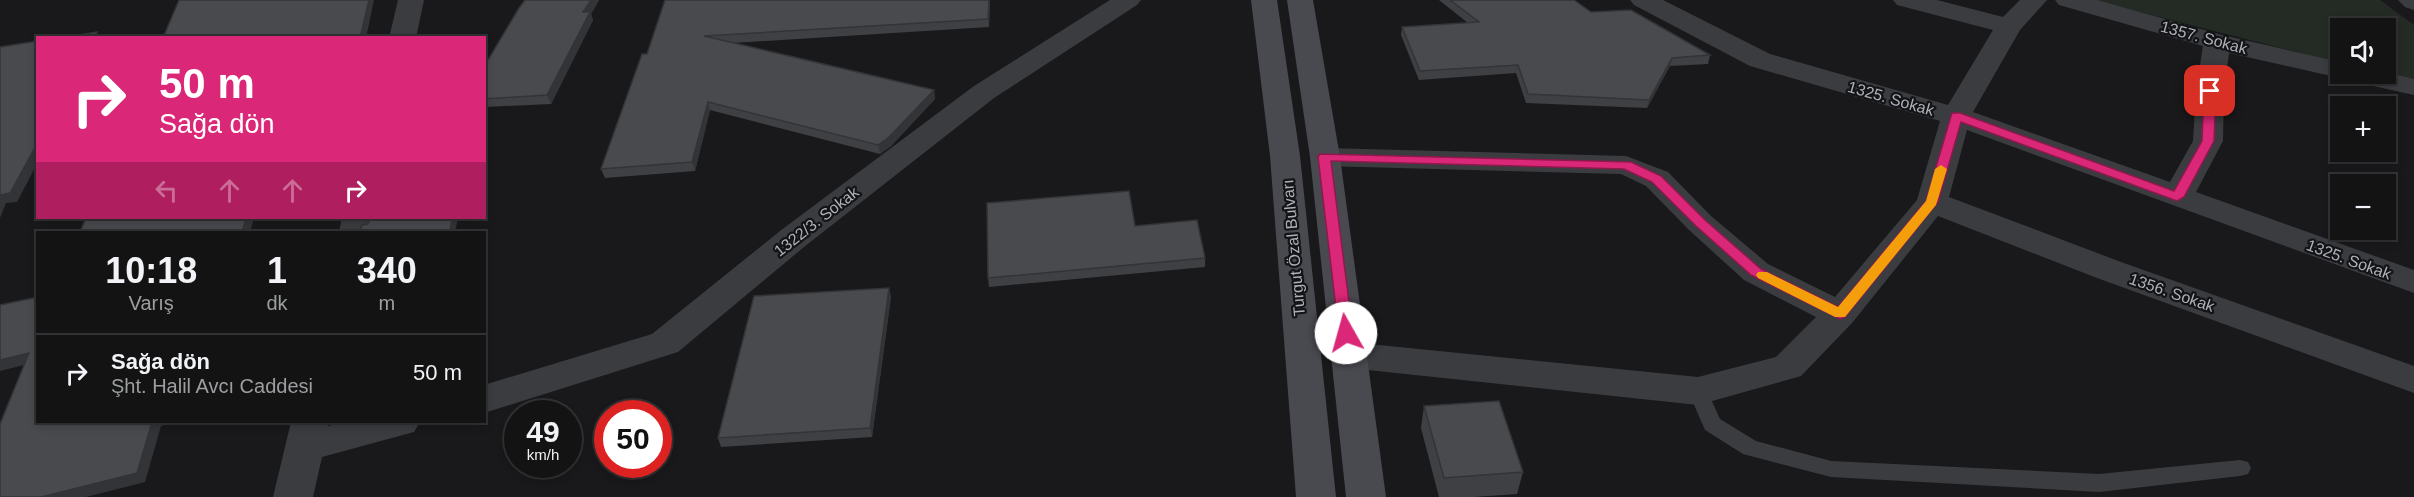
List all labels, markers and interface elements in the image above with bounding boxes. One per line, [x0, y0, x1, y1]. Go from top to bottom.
street label: 1357. Sokak [2159, 18, 2250, 57]
map controls [2330, 18, 2396, 240]
button: sound [2330, 18, 2396, 84]
icon: right [60, 60, 138, 138]
text: 50 m [159, 60, 255, 107]
pin [2184, 65, 2235, 116]
icon: arrive [2193, 74, 2226, 107]
street label: 1325. Sokak [1846, 78, 1937, 119]
button: + [2330, 96, 2396, 162]
text: Sağa dön [159, 109, 275, 139]
icon: left [150, 174, 183, 207]
icon: ahead [213, 174, 246, 207]
icon: ahead [276, 174, 309, 207]
icon: right [339, 174, 372, 207]
button: − [2330, 174, 2396, 240]
street label: Turgut Özal Bulvarı [1279, 179, 1308, 317]
street label: 1322/3. Sokak [771, 183, 863, 260]
street label: 1325. Sokak [2304, 236, 2394, 283]
text: 10:18 [105, 250, 197, 291]
text: 1 [267, 250, 287, 291]
text: 340 [357, 250, 417, 291]
street label: 1356. Sokak [2127, 270, 2218, 315]
text: Varış [129, 292, 174, 314]
text: dk [266, 292, 288, 314]
text: m [378, 292, 395, 314]
position arrow [1314, 301, 1378, 365]
text: Sağa dön [111, 349, 210, 374]
icon: right [60, 357, 93, 390]
text: 50 m [413, 360, 462, 385]
text: Şht. Halil Avcı Caddesi [111, 375, 313, 397]
speed limit sign: 50 [594, 400, 672, 478]
text: 49 [526, 415, 560, 448]
text: km/h [527, 446, 559, 463]

